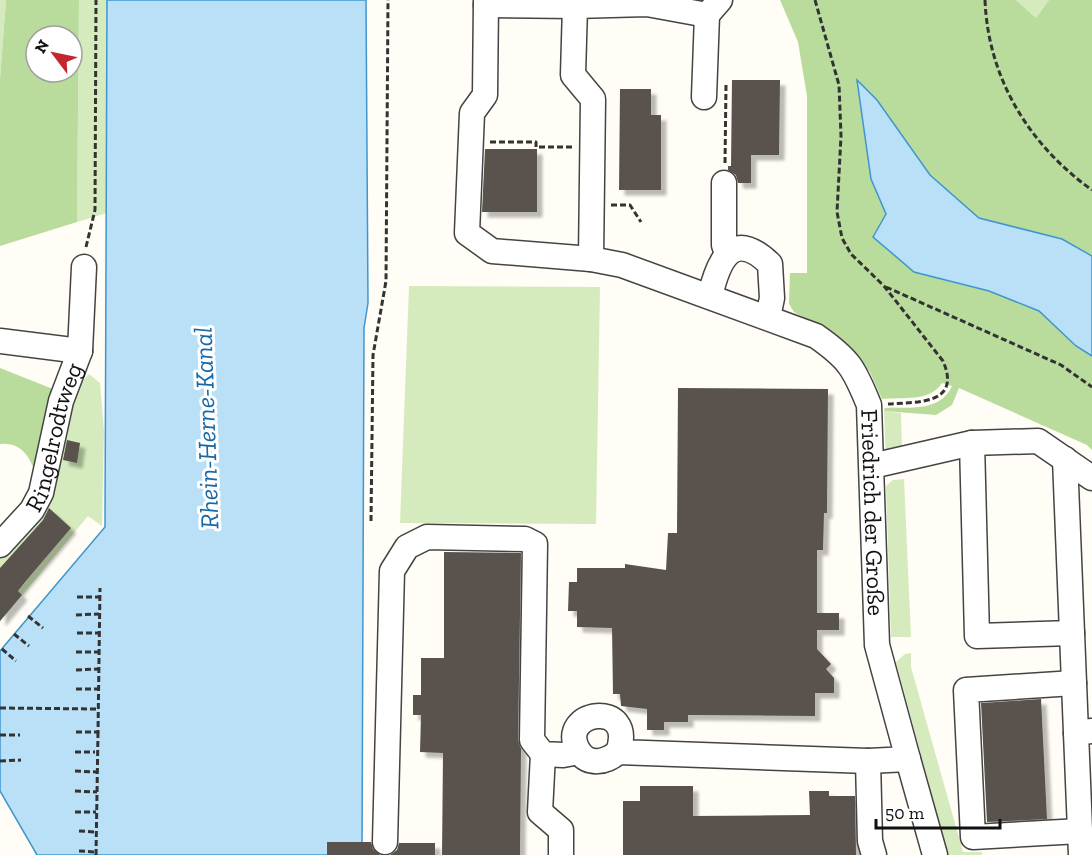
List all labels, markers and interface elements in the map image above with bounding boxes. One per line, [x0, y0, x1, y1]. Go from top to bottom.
north arrow [24, 24, 84, 84]
text: N [30, 36, 53, 57]
water label: Rhein-Herne-Kanal [186, 326, 226, 530]
street label: Ringelrodtweg [19, 358, 88, 517]
street label: Friedrich der Große [855, 409, 891, 616]
scale bar [876, 792, 1000, 830]
text: 50 m [885, 802, 925, 824]

